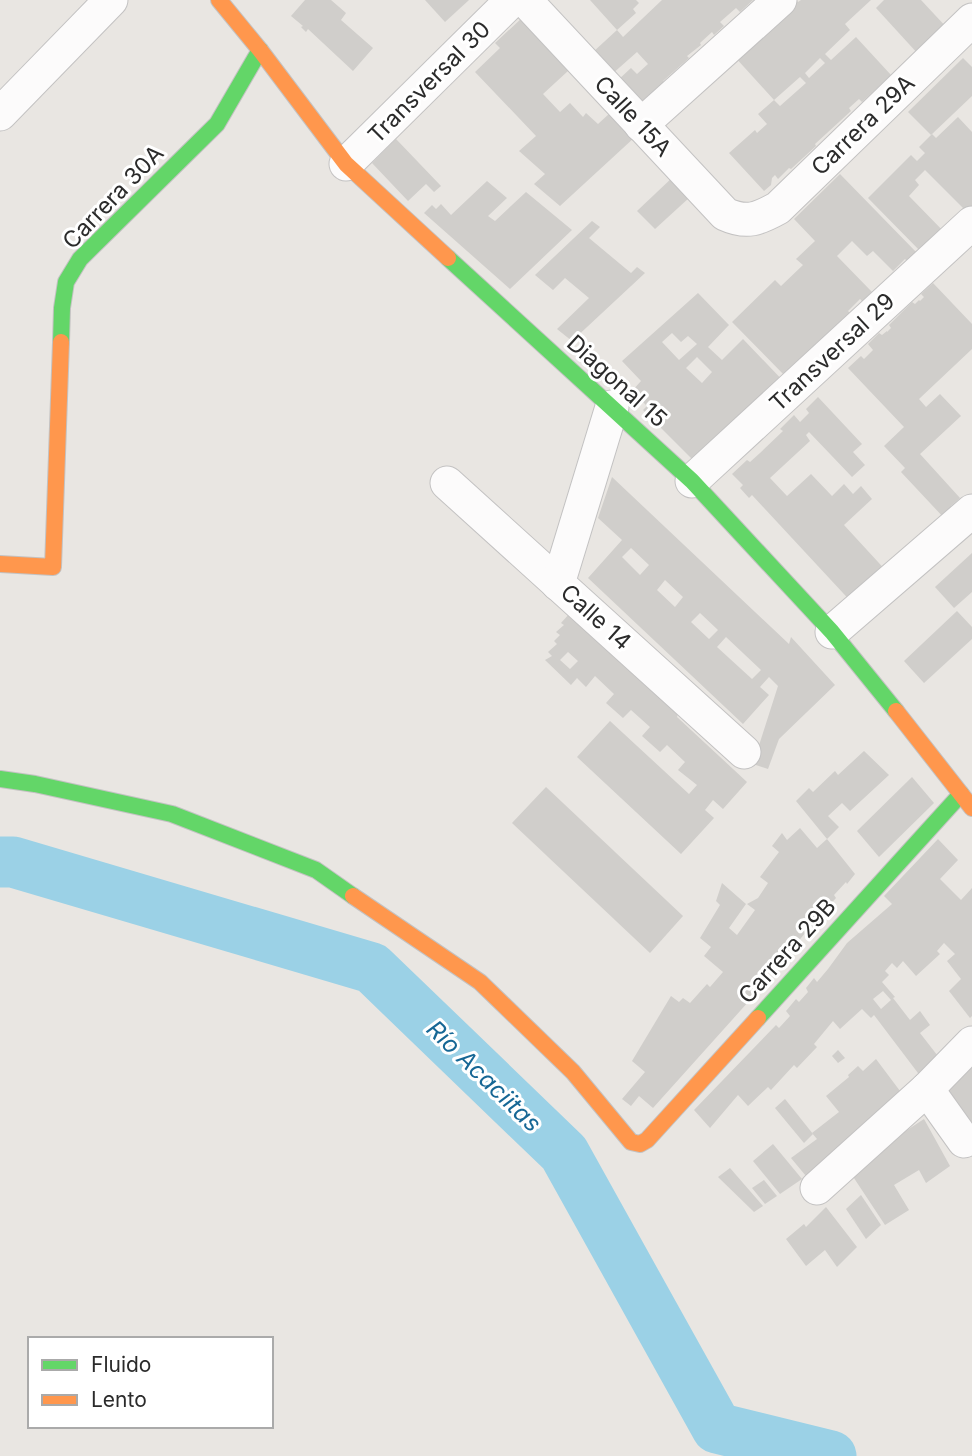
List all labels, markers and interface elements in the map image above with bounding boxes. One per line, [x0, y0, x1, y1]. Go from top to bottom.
street label: Transversal 30 [362, 15, 496, 149]
street label: Carrera 29A [806, 69, 921, 181]
street label: Calle 15A [589, 70, 677, 162]
street label: Carrera 30A [57, 139, 169, 255]
street label: Transversal 29 [764, 287, 900, 417]
street label: Diagonal 15 [561, 329, 673, 433]
street label: Calle 14 [555, 578, 637, 656]
street label: Carrera 29B [732, 893, 842, 1009]
water label: Río Acaciitas [421, 1014, 547, 1138]
legend [28, 1337, 273, 1428]
text: Fluido [91, 1352, 151, 1377]
text: Lento [91, 1387, 147, 1412]

